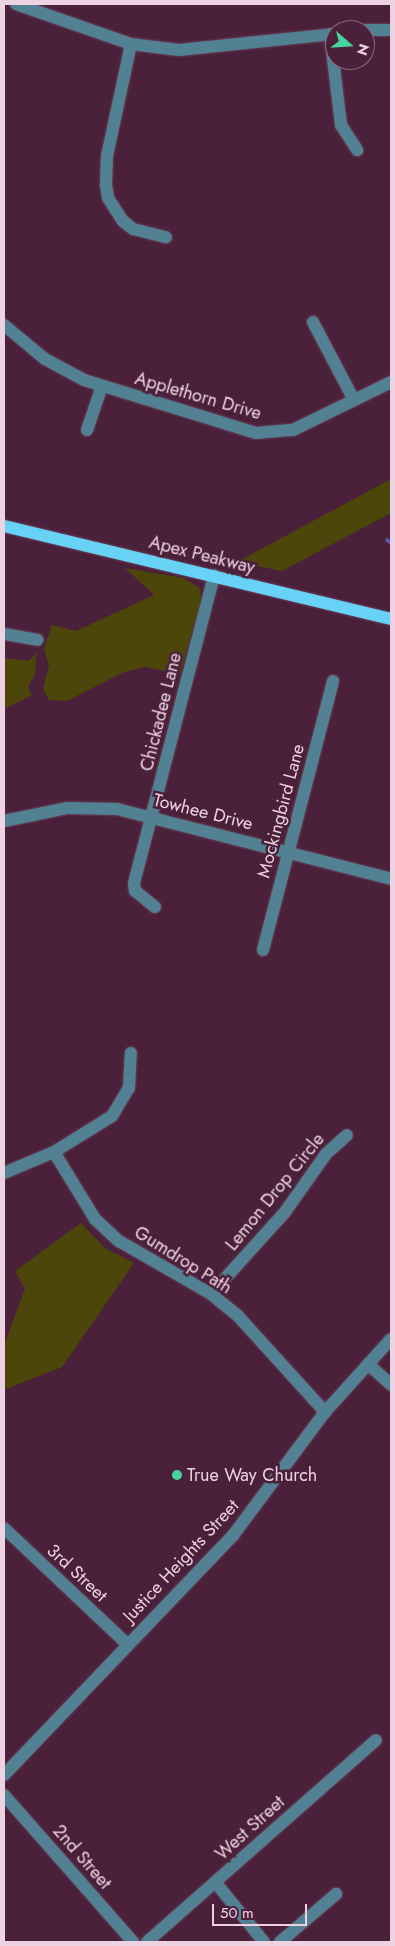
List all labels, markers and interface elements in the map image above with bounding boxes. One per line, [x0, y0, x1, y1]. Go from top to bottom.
north arrow [325, 20, 375, 70]
text: N [352, 41, 375, 58]
street label: Applethorn Drive [132, 368, 264, 424]
street label: Apex Peakway [147, 531, 257, 579]
street label: Chickadee Lane [136, 651, 186, 773]
street label: Mockingbird Lane [253, 742, 309, 880]
street label: Towhee Drive [151, 789, 255, 835]
street label: Lemon Drop Circle [221, 1129, 329, 1255]
street label: Gumdrop Path [130, 1221, 236, 1299]
place label: True Way Church [187, 1464, 317, 1486]
marker: True Way Church [171, 1469, 183, 1481]
street label: Justice Heights Street [119, 1495, 243, 1627]
street label: 3rd Street [42, 1540, 112, 1606]
street label: West Street [211, 1791, 289, 1865]
street label: 2nd Street [48, 1820, 116, 1894]
scale bar [215, 1894, 310, 1926]
text: 50 m [220, 1902, 254, 1924]

